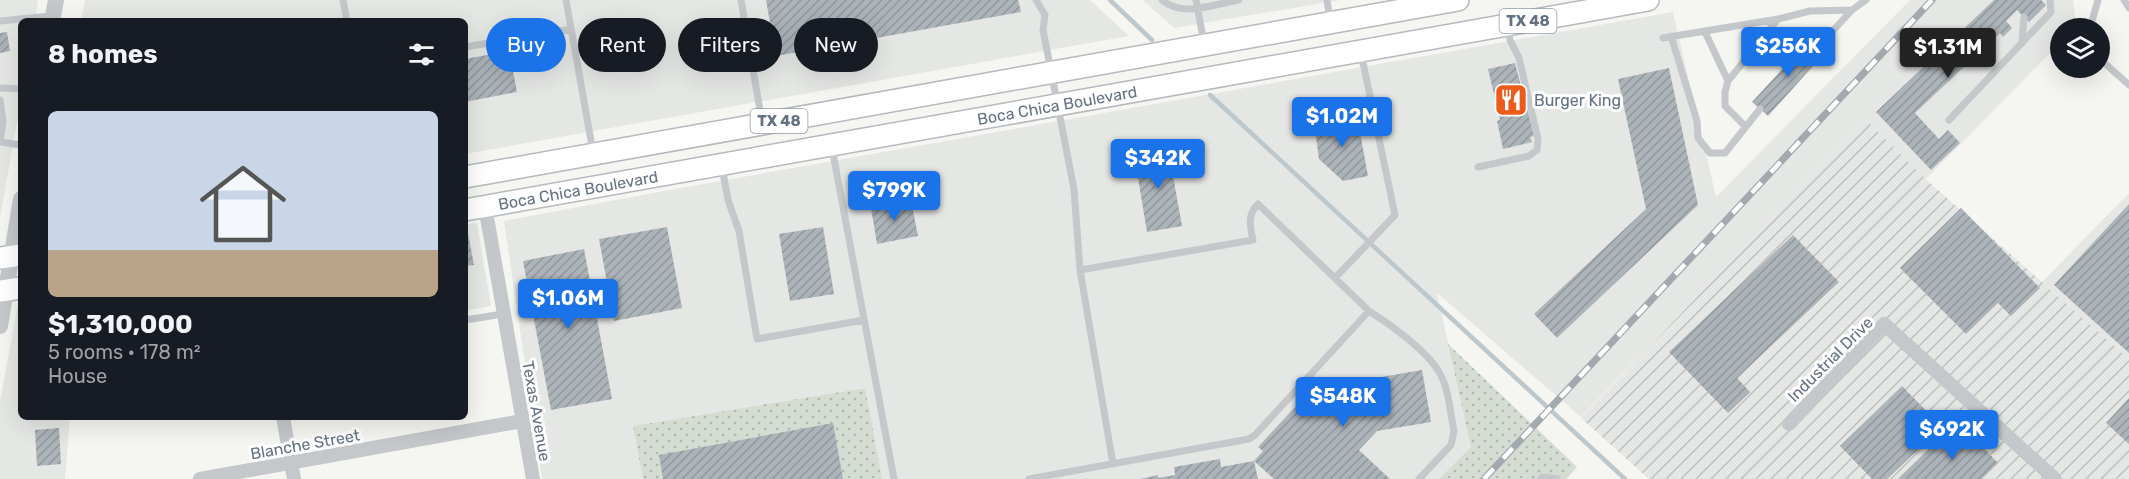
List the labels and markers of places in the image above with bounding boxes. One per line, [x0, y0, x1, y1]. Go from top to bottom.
pin: $256K [1746, 27, 1830, 78]
pin: $1.31M [1899, 28, 1997, 79]
restaurant icon: Burger King [1493, 82, 1529, 118]
place label: Burger King [1534, 91, 1621, 110]
pin: $1.02M [1293, 97, 1391, 148]
pin: $342K [1116, 139, 1200, 190]
pin: $799K [852, 171, 936, 222]
pin: $1.06M [519, 279, 617, 330]
pin: $548K [1301, 377, 1385, 428]
pin: $692K [1910, 410, 1994, 461]

